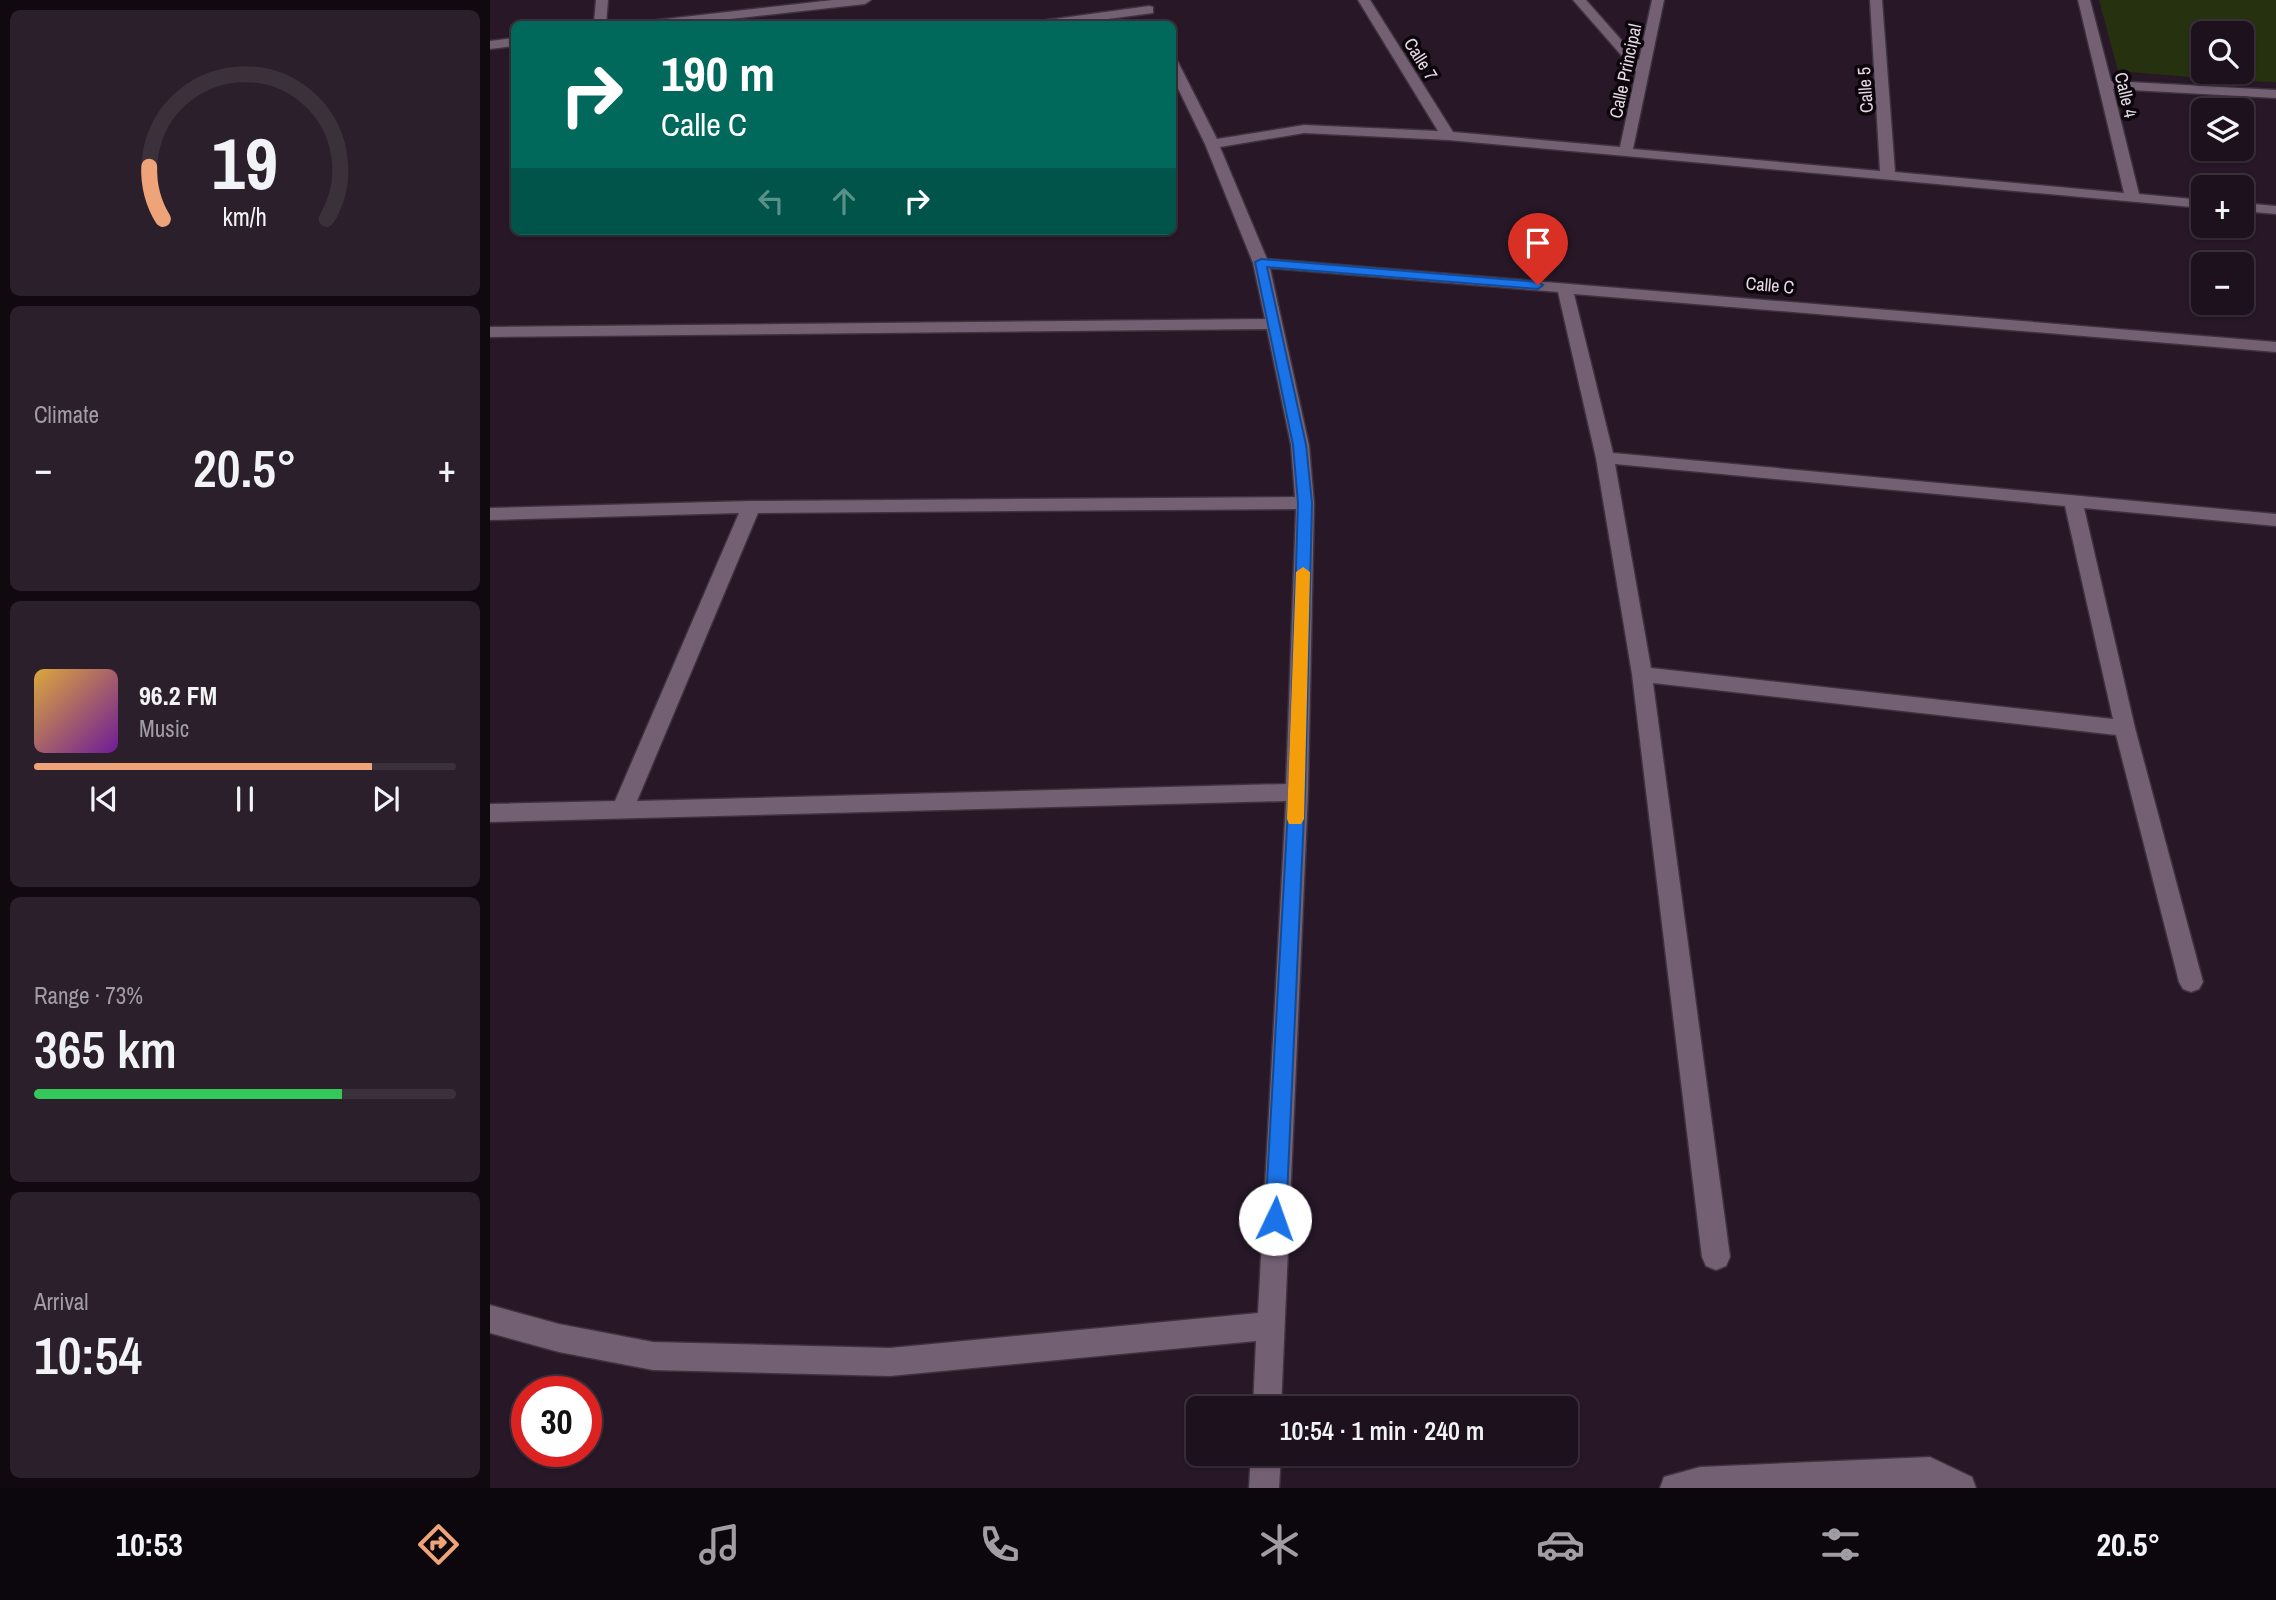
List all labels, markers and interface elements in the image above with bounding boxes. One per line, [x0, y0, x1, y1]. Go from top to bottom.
street label: Calle Principal [1603, 21, 1647, 121]
map controls [2191, 21, 2254, 315]
button: search [2191, 21, 2254, 84]
street label: Calle 7 [1398, 33, 1444, 85]
text: 190 m [661, 40, 775, 106]
icon: right [546, 49, 637, 140]
street label: Calle 5 [1851, 66, 1879, 114]
street label: Calle 4 [2109, 70, 2143, 120]
button: layers [2191, 98, 2254, 161]
text: Calle C [661, 103, 747, 146]
text: 19 [212, 114, 278, 212]
button: + [2191, 175, 2254, 238]
icon: left [752, 182, 790, 220]
icon: ahead [825, 182, 863, 220]
icon: right [898, 182, 936, 220]
text: km/h [223, 200, 267, 234]
pin [1508, 213, 1568, 285]
icon: arrive [1519, 224, 1557, 262]
button: − [2191, 252, 2254, 315]
street label: Calle C [1745, 270, 1795, 300]
text: Climate [34, 399, 99, 430]
text: 20.5° [193, 433, 297, 503]
text: − [34, 443, 52, 494]
text: + [438, 443, 456, 494]
text: 96.2 FM [139, 678, 217, 713]
text: Music [139, 713, 189, 744]
icon: previous [85, 780, 123, 818]
icon: pause [226, 780, 264, 818]
icon: next [367, 780, 405, 818]
text: Range · 73% [34, 980, 143, 1011]
text: 365 km [34, 1014, 177, 1084]
position arrow [1238, 1182, 1312, 1256]
text: Arrival [34, 1286, 89, 1317]
text: 10:54 [34, 1320, 142, 1390]
speed limit sign: 30 [511, 1376, 602, 1467]
text: 10:54 · 1 min · 240 m [1280, 1413, 1484, 1448]
icon: directions [414, 1520, 463, 1569]
icon: music [695, 1520, 744, 1569]
icon: phone [975, 1520, 1024, 1569]
icon: climate [1255, 1520, 1304, 1569]
icon: car [1536, 1520, 1585, 1569]
icon: filters [1816, 1520, 1865, 1569]
text: 10:53 [116, 1523, 183, 1566]
text: 20.5° [2096, 1523, 2160, 1566]

